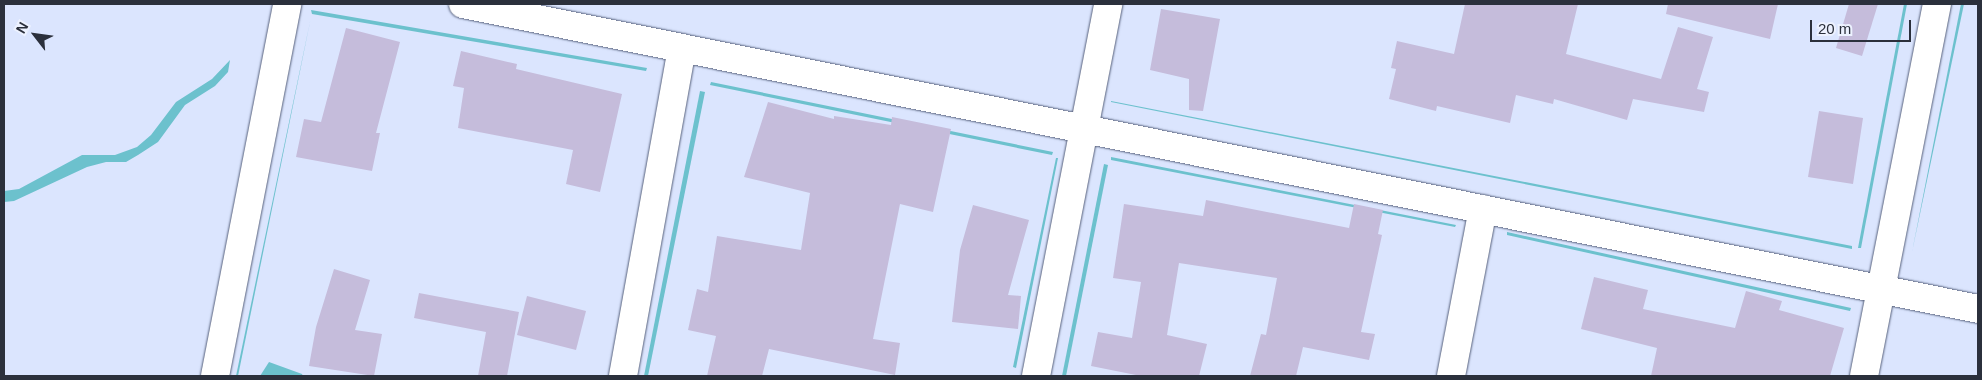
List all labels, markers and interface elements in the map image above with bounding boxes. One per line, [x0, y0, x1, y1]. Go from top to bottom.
north arrow [10, 10, 60, 60]
scale bar [1812, 10, 1913, 42]
text: N [13, 19, 31, 36]
text: 20 m [1818, 20, 1851, 37]

